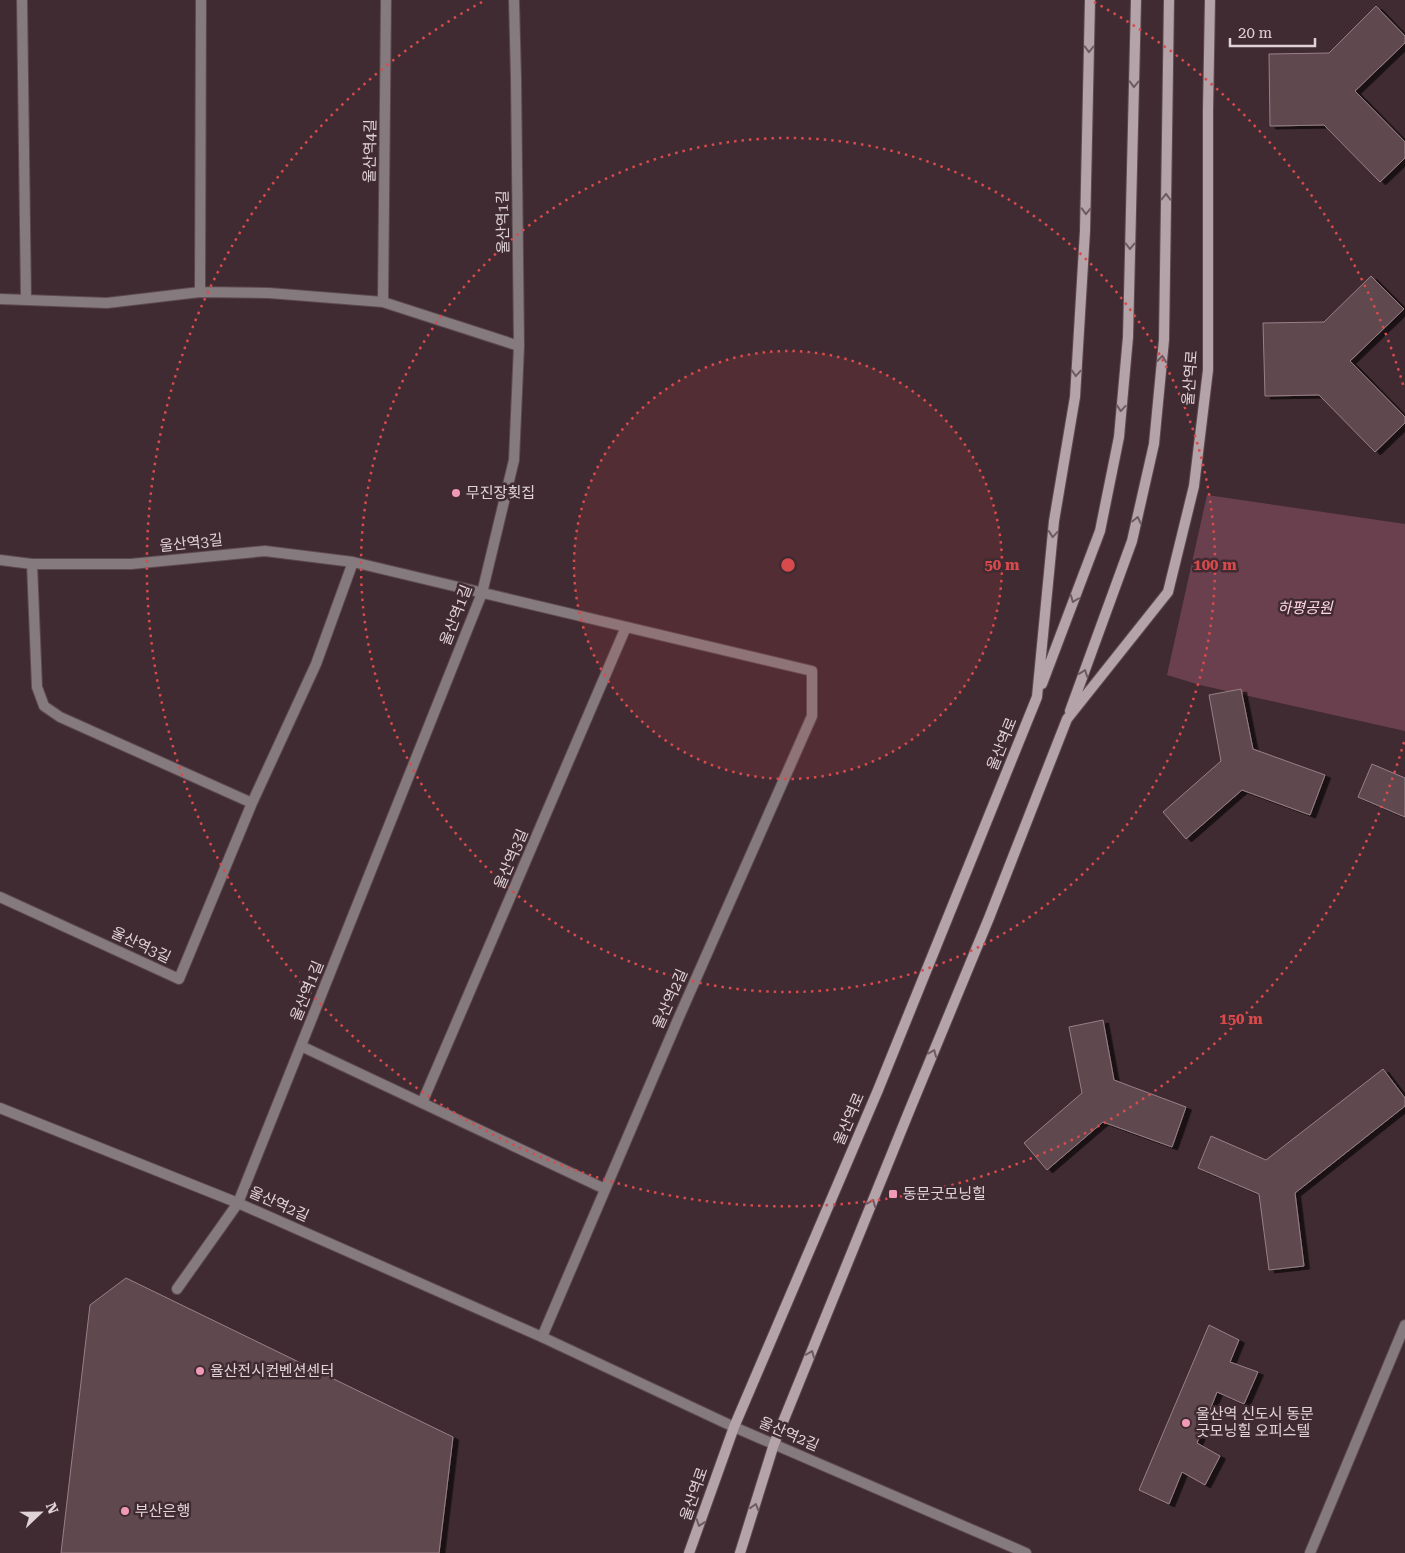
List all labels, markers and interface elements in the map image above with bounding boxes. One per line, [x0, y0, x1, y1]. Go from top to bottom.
scale bar [1230, 15, 1315, 47]
text: 20 m [1238, 24, 1273, 42]
one-way arrow [1084, 45, 1095, 53]
one-way arrow [1128, 80, 1139, 88]
street label: 울산역4길 [360, 119, 380, 183]
street label: 울산역1길 [493, 190, 513, 254]
one-way arrow [1161, 193, 1171, 200]
one-way arrow [1080, 207, 1091, 215]
one-way arrow [1125, 242, 1135, 250]
street label: 울산역로 [1179, 350, 1201, 406]
one-way arrow [1156, 355, 1167, 363]
one-way arrow [1071, 370, 1082, 378]
one-way arrow [1116, 405, 1127, 413]
place label: 무진장횟집 [466, 484, 535, 502]
marker: 무진장횟집 [450, 487, 462, 499]
one-way arrow [1131, 515, 1141, 524]
one-way arrow [1047, 530, 1058, 538]
street label: 울산역3길 [158, 531, 224, 555]
centre of rings [779, 556, 797, 574]
text: 50 m [984, 556, 1020, 574]
text: 100 m [1193, 556, 1237, 574]
street label: 울산역1길 [436, 582, 476, 648]
one-way arrow [1070, 594, 1080, 603]
park label: 하평공원 [1277, 599, 1334, 617]
one-way arrow [1078, 669, 1088, 678]
street label: 울산역로 [983, 715, 1021, 773]
street label: 울산역3길 [490, 826, 532, 892]
street label: 울산역3길 [108, 923, 174, 967]
street label: 울산역1길 [287, 958, 327, 1024]
street label: 울산역2길 [649, 966, 691, 1032]
text: 150 m [1219, 1010, 1263, 1028]
one-way arrow [927, 1049, 938, 1058]
street label: 울산역로 [830, 1090, 868, 1148]
street label: 울산역2길 [246, 1183, 312, 1225]
place label: 동문굿모닝힐 [903, 1185, 986, 1203]
marker: 동문굿모닝힐 [887, 1188, 899, 1200]
one-way arrow [866, 1200, 876, 1208]
one-way arrow [805, 1350, 815, 1359]
place label: 율산전시컨벤션센터 [210, 1362, 334, 1380]
marker: 율산전시컨벤션센터 [194, 1365, 206, 1377]
place label: 울산역 신도시 동문 굿모닝힐 오피스텔 [1196, 1405, 1314, 1440]
street label: 울산역2길 [756, 1413, 822, 1455]
marker: 울산역 신도시 동문 굿모닝힐 오피스텔 [1180, 1417, 1192, 1429]
street label: 울산역로 [677, 1465, 711, 1523]
north arrow [15, 1488, 65, 1538]
text: N [43, 1500, 62, 1516]
place label: 부산은행 [135, 1502, 190, 1520]
one-way arrow [749, 1503, 759, 1511]
marker: 부산은행 [119, 1505, 131, 1517]
one-way arrow [696, 1518, 706, 1526]

